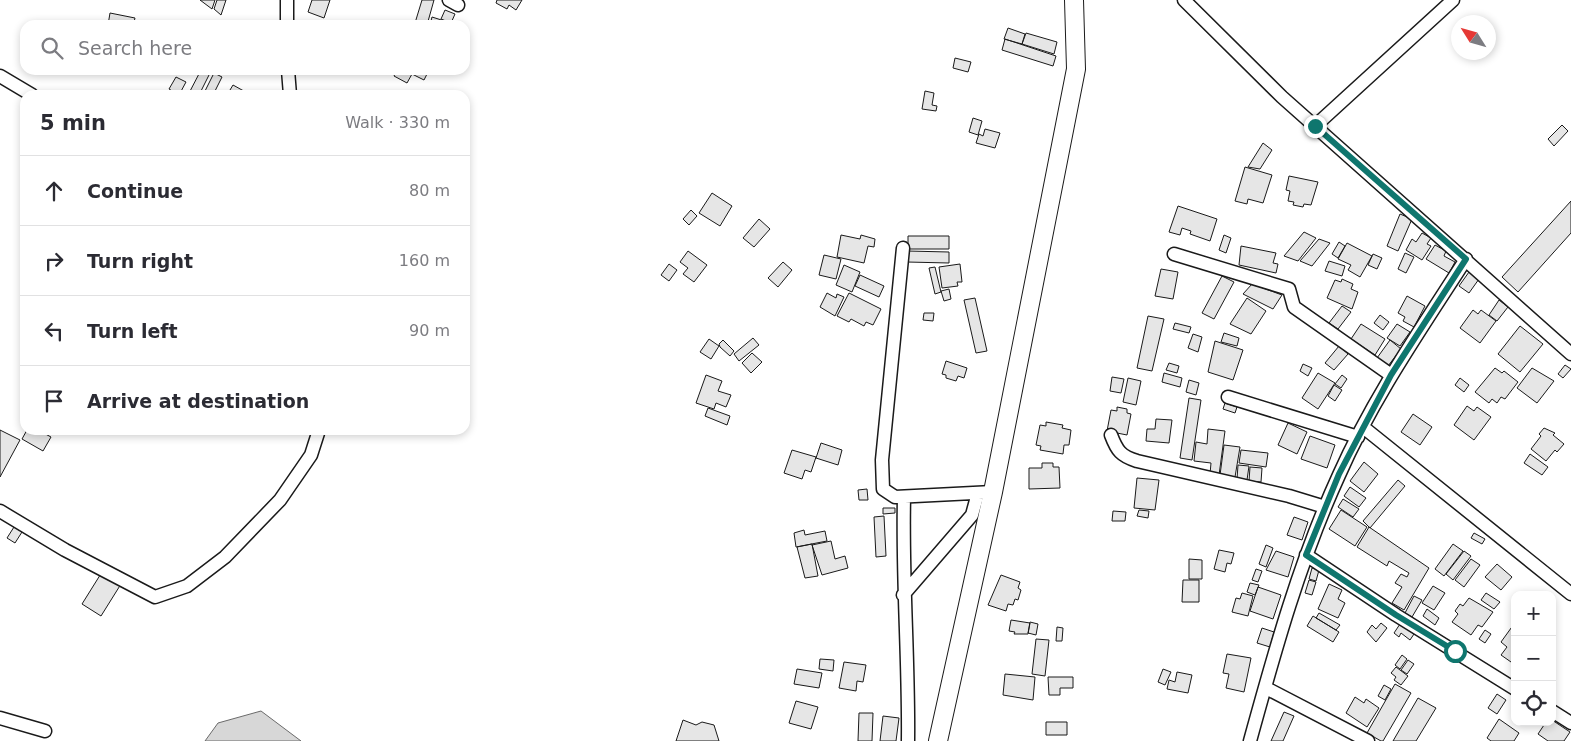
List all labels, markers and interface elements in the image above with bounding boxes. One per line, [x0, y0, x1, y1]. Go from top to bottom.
north arrow [1451, 15, 1496, 60]
search box [20, 20, 470, 75]
icon: search [38, 34, 66, 62]
text: Search here [78, 37, 192, 59]
text: 5 min [40, 111, 106, 135]
text: Walk · 330 m [345, 113, 450, 132]
route end [1304, 115, 1327, 138]
icon: ahead [40, 177, 68, 205]
text: Continue [87, 180, 183, 202]
text: 80 m [409, 181, 450, 200]
icon: right [40, 247, 68, 275]
text: Turn right [87, 250, 193, 272]
text: 160 m [399, 251, 450, 270]
icon: left [40, 317, 68, 345]
text: Turn left [87, 320, 178, 342]
text: 90 m [409, 321, 450, 340]
icon: arrive [40, 387, 68, 415]
text: Arrive at destination [87, 390, 309, 412]
map controls [1511, 591, 1556, 726]
button: + [1511, 591, 1556, 636]
button: − [1511, 636, 1556, 681]
route start [1444, 640, 1467, 663]
button: locate [1511, 681, 1556, 726]

